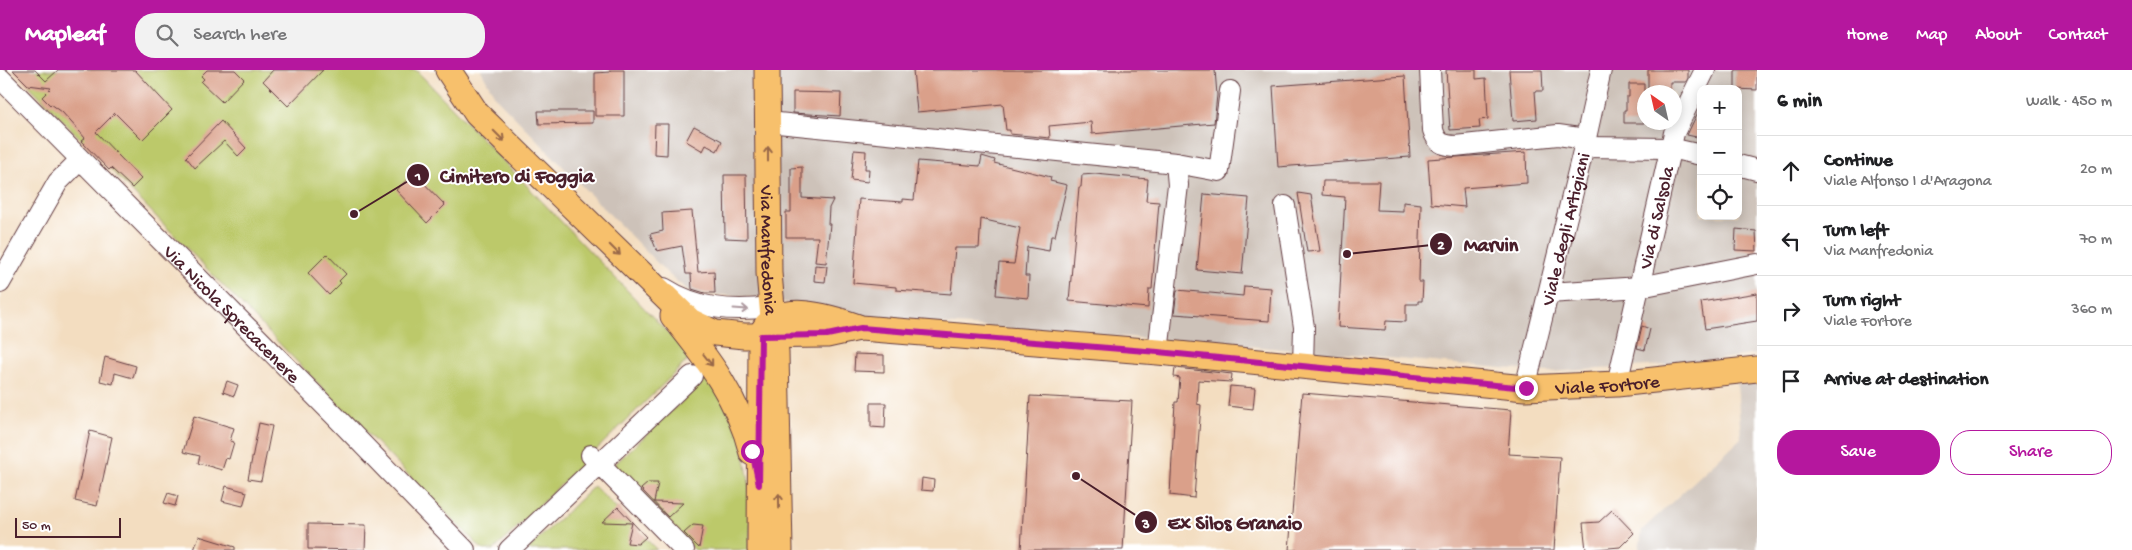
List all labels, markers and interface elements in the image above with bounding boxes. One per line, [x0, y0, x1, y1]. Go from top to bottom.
search box [135, 13, 485, 58]
text: Mapleaf [25, 21, 105, 50]
icon: search [153, 21, 181, 49]
text: Search here [193, 24, 287, 47]
text: Home [1846, 25, 1888, 46]
text: Map [1916, 25, 1947, 46]
text: About [1975, 25, 2021, 46]
text: Contact [2049, 25, 2107, 46]
north arrow [1637, 85, 1682, 130]
map controls [1697, 85, 1742, 220]
button: + [1697, 85, 1742, 130]
text: 6 min [1777, 90, 1822, 115]
text: Walk · 450 m [2026, 93, 2112, 112]
one-way arrow [493, 130, 505, 142]
button: − [1697, 130, 1742, 175]
one-way arrow [763, 146, 773, 162]
text: Continue [1824, 150, 1893, 173]
street label: Viale degli Artigiani [1537, 151, 1597, 309]
callout: Cimitero di Foggia [405, 157, 604, 192]
icon: ahead [1777, 157, 1805, 185]
text: 20 m [2080, 161, 2112, 180]
street label: Via di Salsola [1635, 163, 1681, 273]
text: Cimitero di Foggia [439, 167, 595, 190]
text: 1 [414, 168, 421, 186]
text: Viale Alfonso I d'Aragona [1824, 173, 1992, 192]
button: locate [1697, 175, 1742, 220]
street label: Via Manfredonia [753, 184, 781, 317]
text: Turn left [1824, 220, 1888, 243]
callout: Marvin [1429, 227, 1529, 262]
icon: left [1777, 227, 1805, 255]
text: 70 m [2079, 231, 2112, 250]
text: Marvin [1464, 236, 1519, 259]
text: 2 [1437, 237, 1445, 255]
street label: Via Nicola Sprecacenere [156, 241, 304, 390]
text: Via Manfredonia [1824, 243, 1933, 262]
one-way arrow [609, 244, 621, 256]
text: Turn right [1824, 290, 1900, 313]
icon: right [1777, 297, 1805, 325]
text: 360 m [2071, 301, 2112, 320]
one-way arrow [733, 305, 749, 314]
text: Viale Fortore [1824, 313, 1912, 332]
one-way arrow [703, 353, 713, 367]
icon: arrive [1777, 367, 1805, 395]
text: Arrive at destination [1824, 369, 1988, 392]
street label: Viale Fortore [1554, 372, 1661, 402]
route end [1515, 377, 1538, 400]
button: Save [1777, 430, 1940, 475]
button: Share [1950, 430, 2112, 475]
route start [741, 440, 764, 463]
one-way arrow [774, 494, 784, 510]
callout: Ex Silos Granaio [1133, 505, 1312, 540]
text: Ex Silos Granaio [1168, 514, 1303, 537]
scale bar [15, 515, 121, 538]
text: 3 [1141, 516, 1150, 534]
text: 50 m [22, 518, 51, 535]

